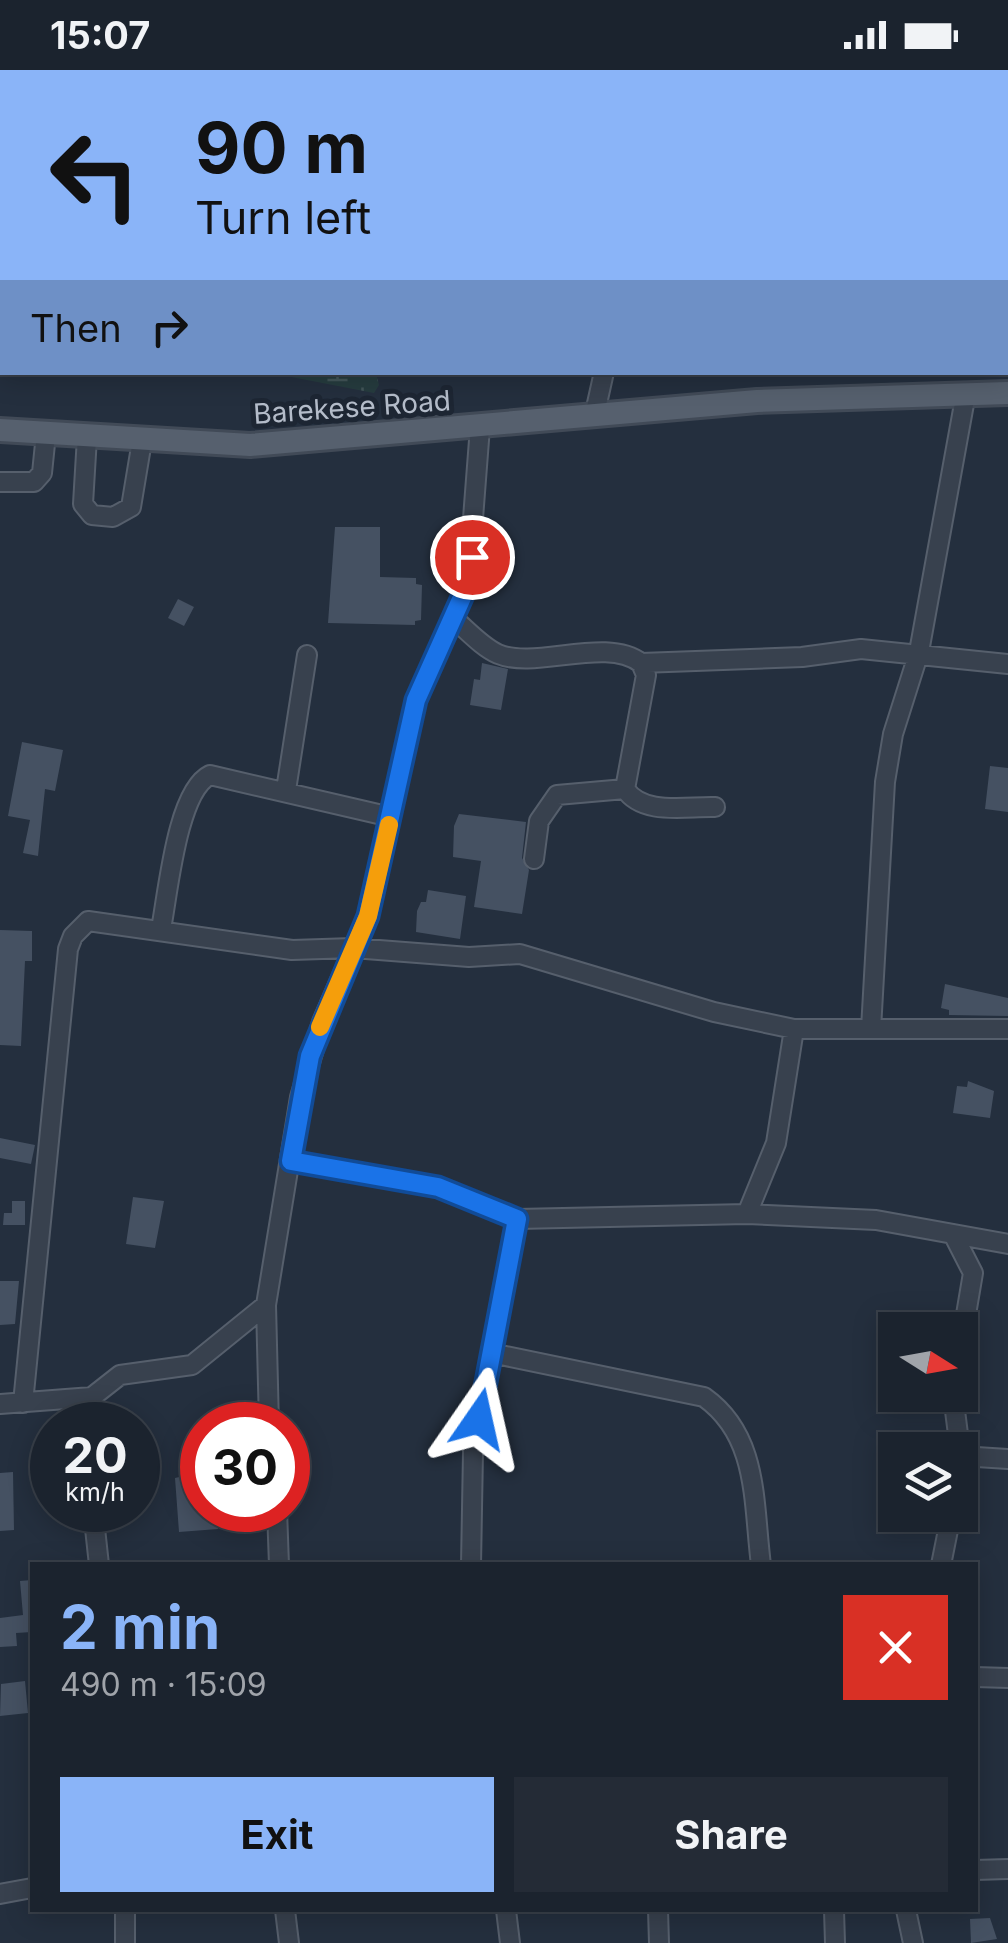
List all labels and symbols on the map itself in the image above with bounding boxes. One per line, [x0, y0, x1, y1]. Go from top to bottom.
street label: Barekese Road [252, 383, 452, 431]
pin [430, 515, 515, 600]
north arrow [878, 1312, 978, 1412]
position arrow [427, 1367, 531, 1471]
speed limit sign: 30 [180, 1402, 310, 1532]

